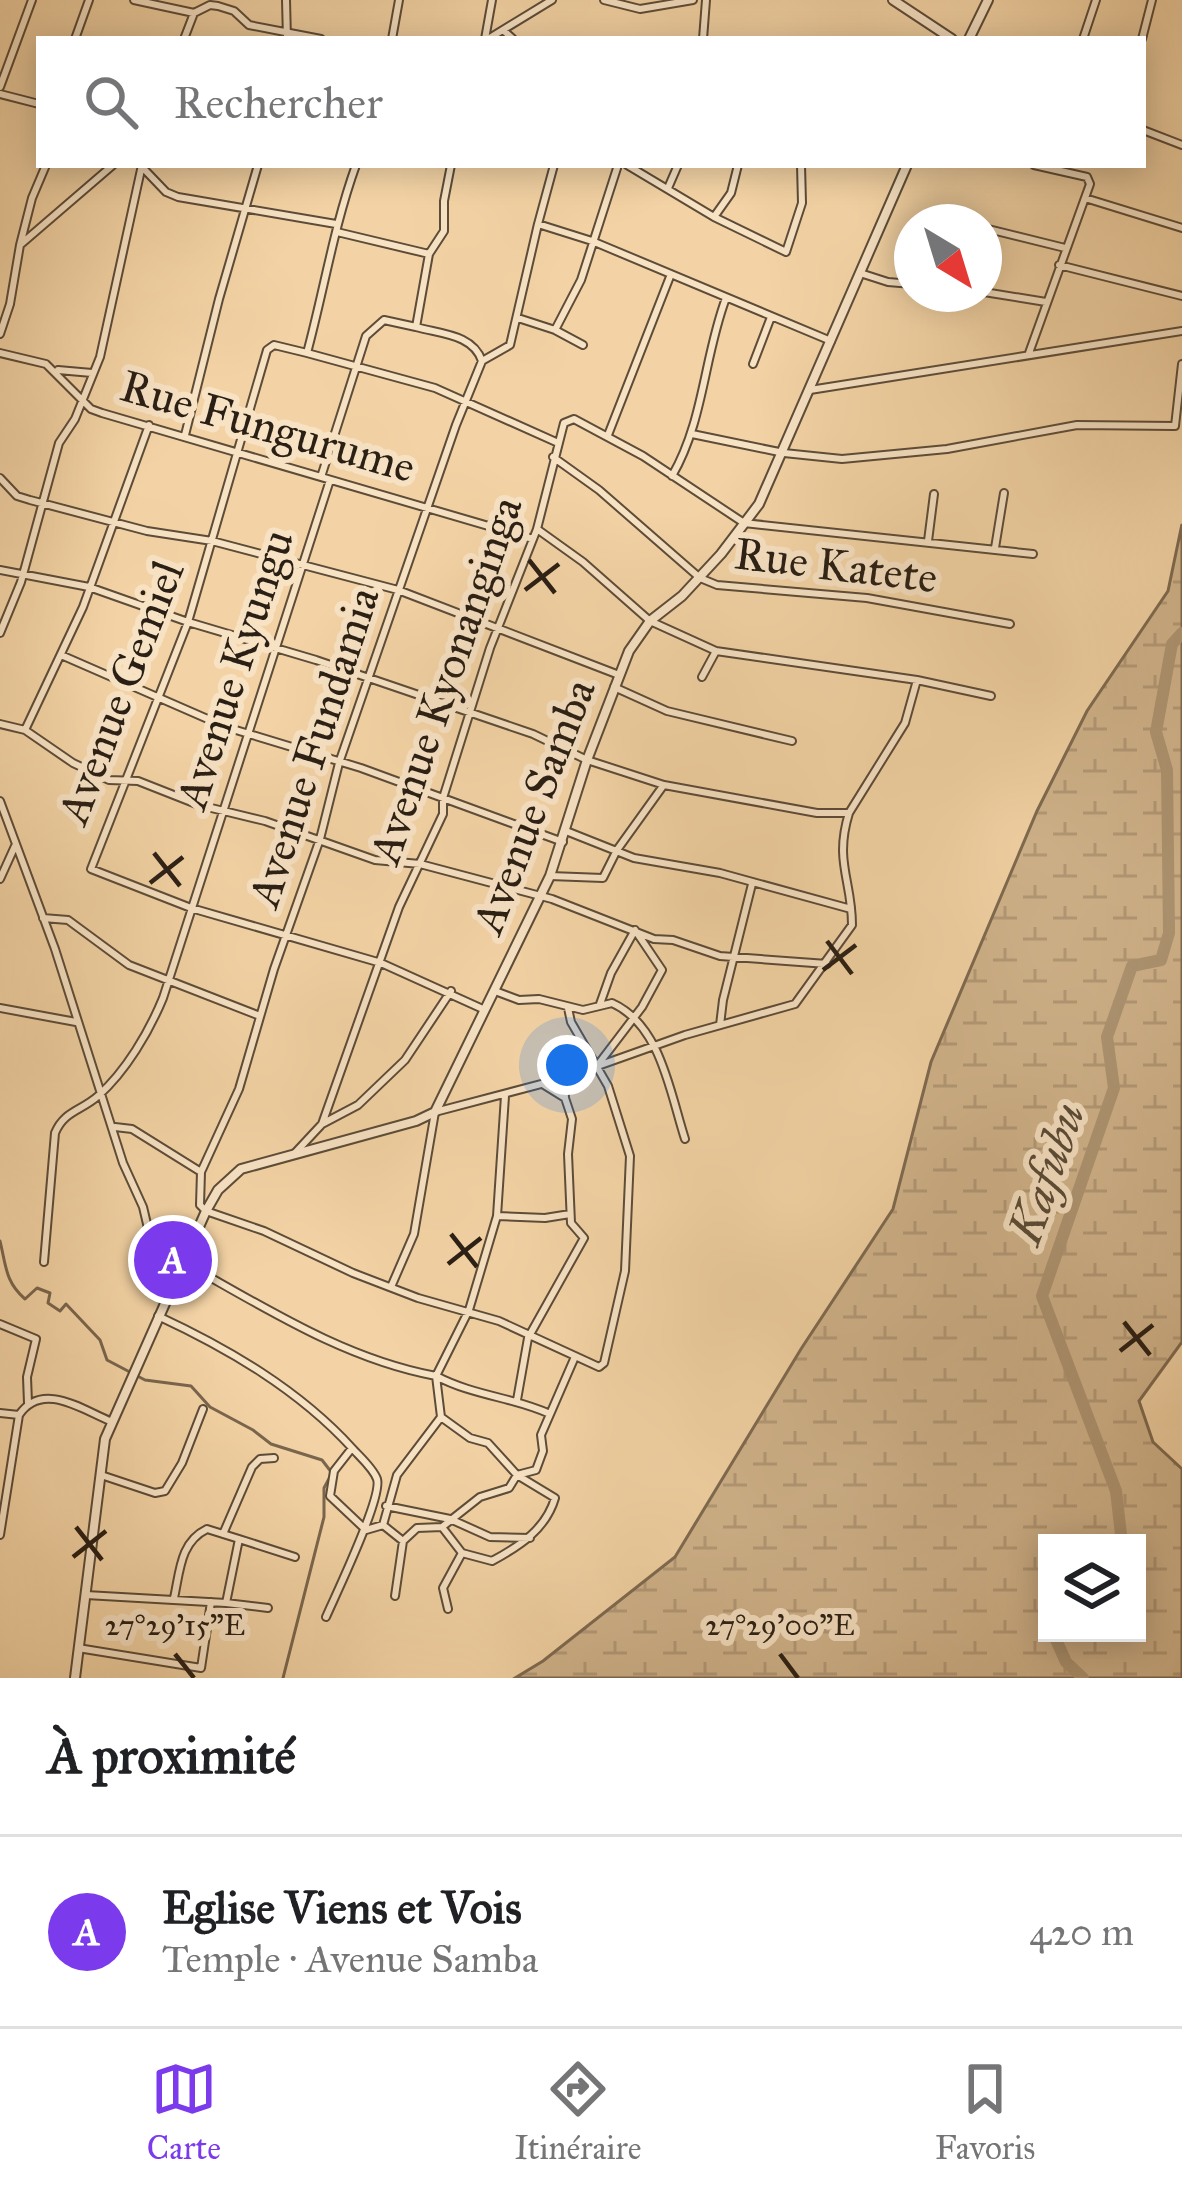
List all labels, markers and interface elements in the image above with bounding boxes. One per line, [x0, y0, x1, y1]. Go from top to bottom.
search box [36, 36, 1146, 168]
icon: search [78, 69, 144, 135]
text: Rechercher [174, 75, 383, 130]
north arrow [894, 204, 1002, 312]
street label: Rue Fungurume [114, 358, 422, 494]
street label: Avenue Kyonanginga [356, 489, 534, 873]
street label: Avenue Kyungu [162, 523, 305, 817]
street label: Rue Katete [731, 525, 941, 605]
street label: Avenue Gemiel [44, 552, 196, 833]
street label: Avenue Fundamia [235, 580, 391, 916]
street label: Avenue Samba [459, 671, 607, 943]
your location [537, 1035, 597, 1095]
water label: Kafubu [994, 1095, 1098, 1253]
pin: A [134, 1215, 212, 1305]
map controls [1038, 1534, 1146, 1642]
button: layers [1038, 1534, 1146, 1642]
text: 27°29'15"E [105, 1607, 245, 1644]
text: 27°29'00"E [705, 1607, 855, 1644]
text: À proximité [48, 1725, 296, 1787]
text: Eglise Viens et Vois [162, 1880, 522, 1935]
text: A [74, 1908, 100, 1956]
text: 420 m [1029, 1908, 1134, 1956]
text: Temple · Avenue Samba [162, 1935, 538, 1983]
tab: Carte [147, 2056, 221, 2168]
tab: Itinéraire [514, 2056, 642, 2168]
tab: Favoris [935, 2056, 1035, 2168]

